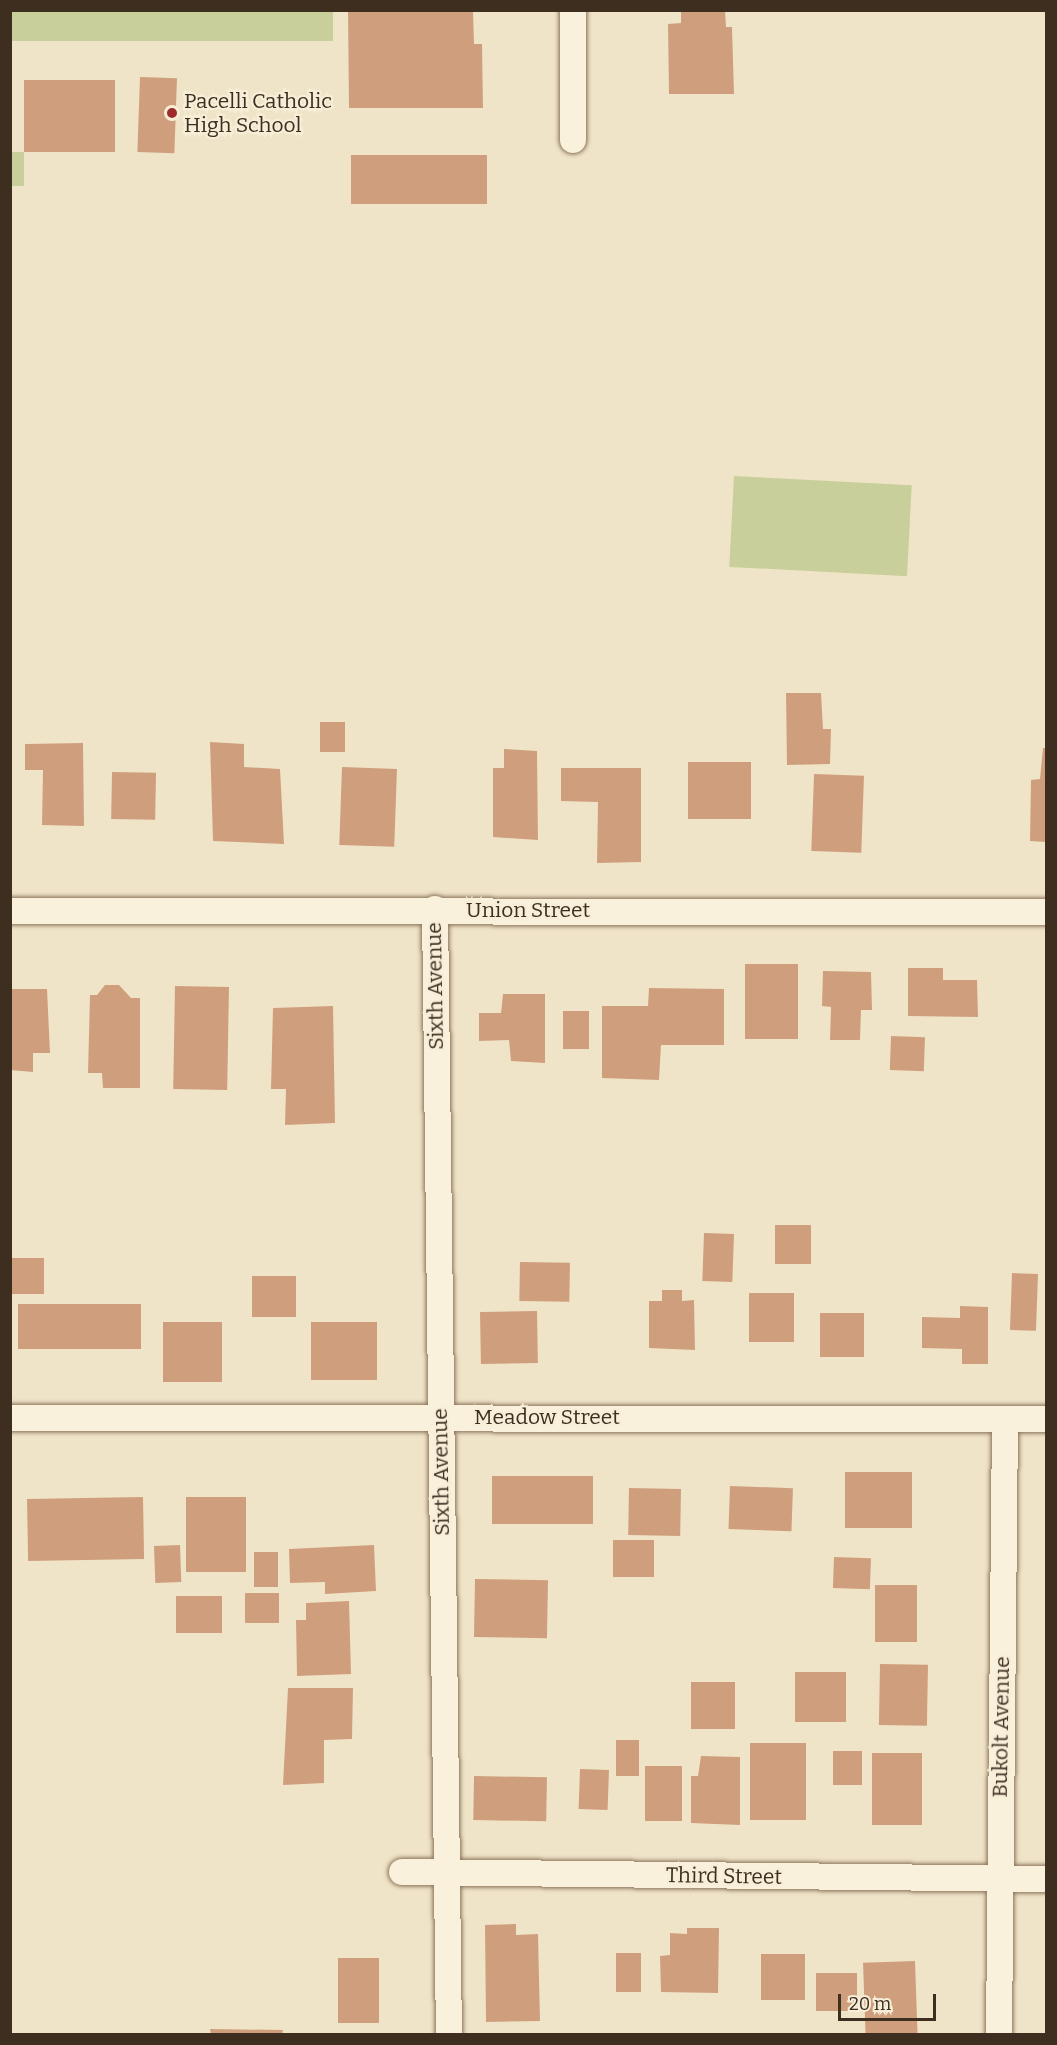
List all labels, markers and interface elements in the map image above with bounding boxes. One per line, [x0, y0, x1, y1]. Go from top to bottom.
place label: Pacelli Catholic High School [184, 88, 332, 138]
marker: Pacelli Catholic High School [165, 106, 179, 120]
street label: Union Street [466, 897, 590, 923]
street label: Sixth Avenue [421, 922, 449, 1050]
street label: Meadow Street [474, 1404, 620, 1430]
street label: Sixth Avenue [427, 1408, 455, 1536]
street label: Bukolt Avenue [987, 1656, 1015, 1798]
street label: Third Street [666, 1862, 782, 1890]
scale bar [841, 1982, 938, 2020]
text: 20 m [849, 1993, 891, 2015]

